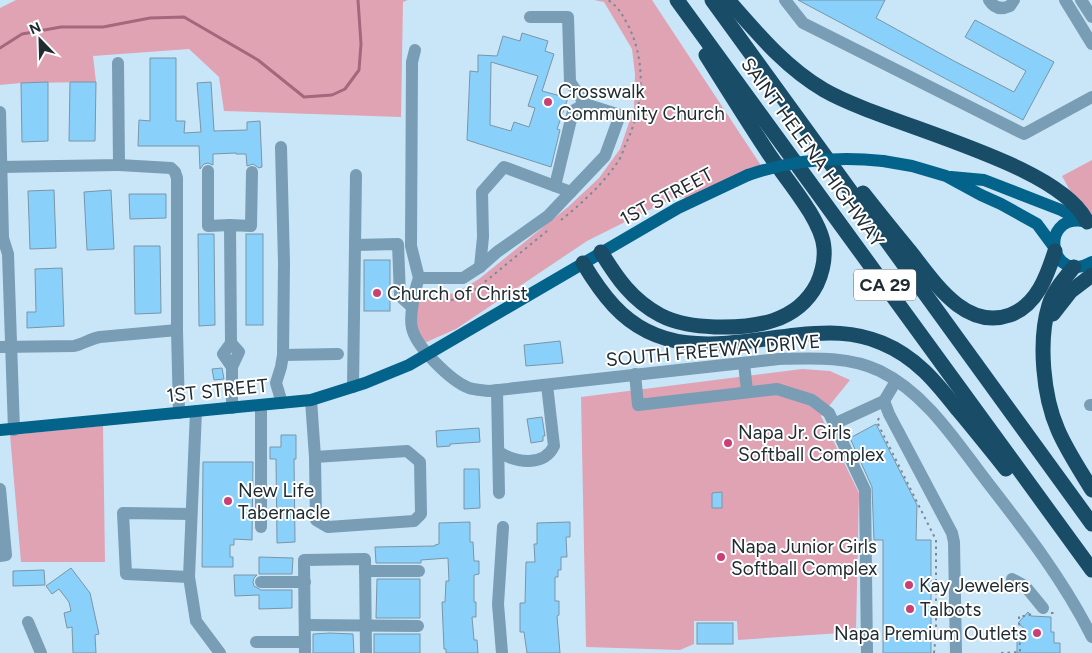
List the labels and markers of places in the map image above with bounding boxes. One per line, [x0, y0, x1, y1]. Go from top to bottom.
place label: Crosswalk Community Church [558, 80, 725, 125]
marker: Crosswalk Community Church [542, 96, 554, 108]
place label: Church of Christ [387, 282, 528, 305]
marker: Church of Christ [371, 287, 383, 299]
place label: Napa Jr. Girls Softball Complex [738, 421, 884, 466]
marker: Napa Jr. Girls Softball Complex [722, 437, 734, 449]
place label: New Life Tabernacle [238, 479, 330, 524]
marker: New Life Tabernacle [222, 495, 234, 507]
place label: Napa Junior Girls Softball Complex [731, 535, 877, 580]
marker: Napa Junior Girls Softball Complex [715, 551, 727, 563]
place label: Kay Jewelers [919, 574, 1030, 597]
marker: Kay Jewelers [903, 579, 915, 591]
place label: Talbots [920, 598, 982, 621]
marker: Talbots [904, 603, 916, 615]
place label: Napa Premium Outlets [834, 622, 1027, 645]
marker: Napa Premium Outlets [1031, 627, 1043, 639]

